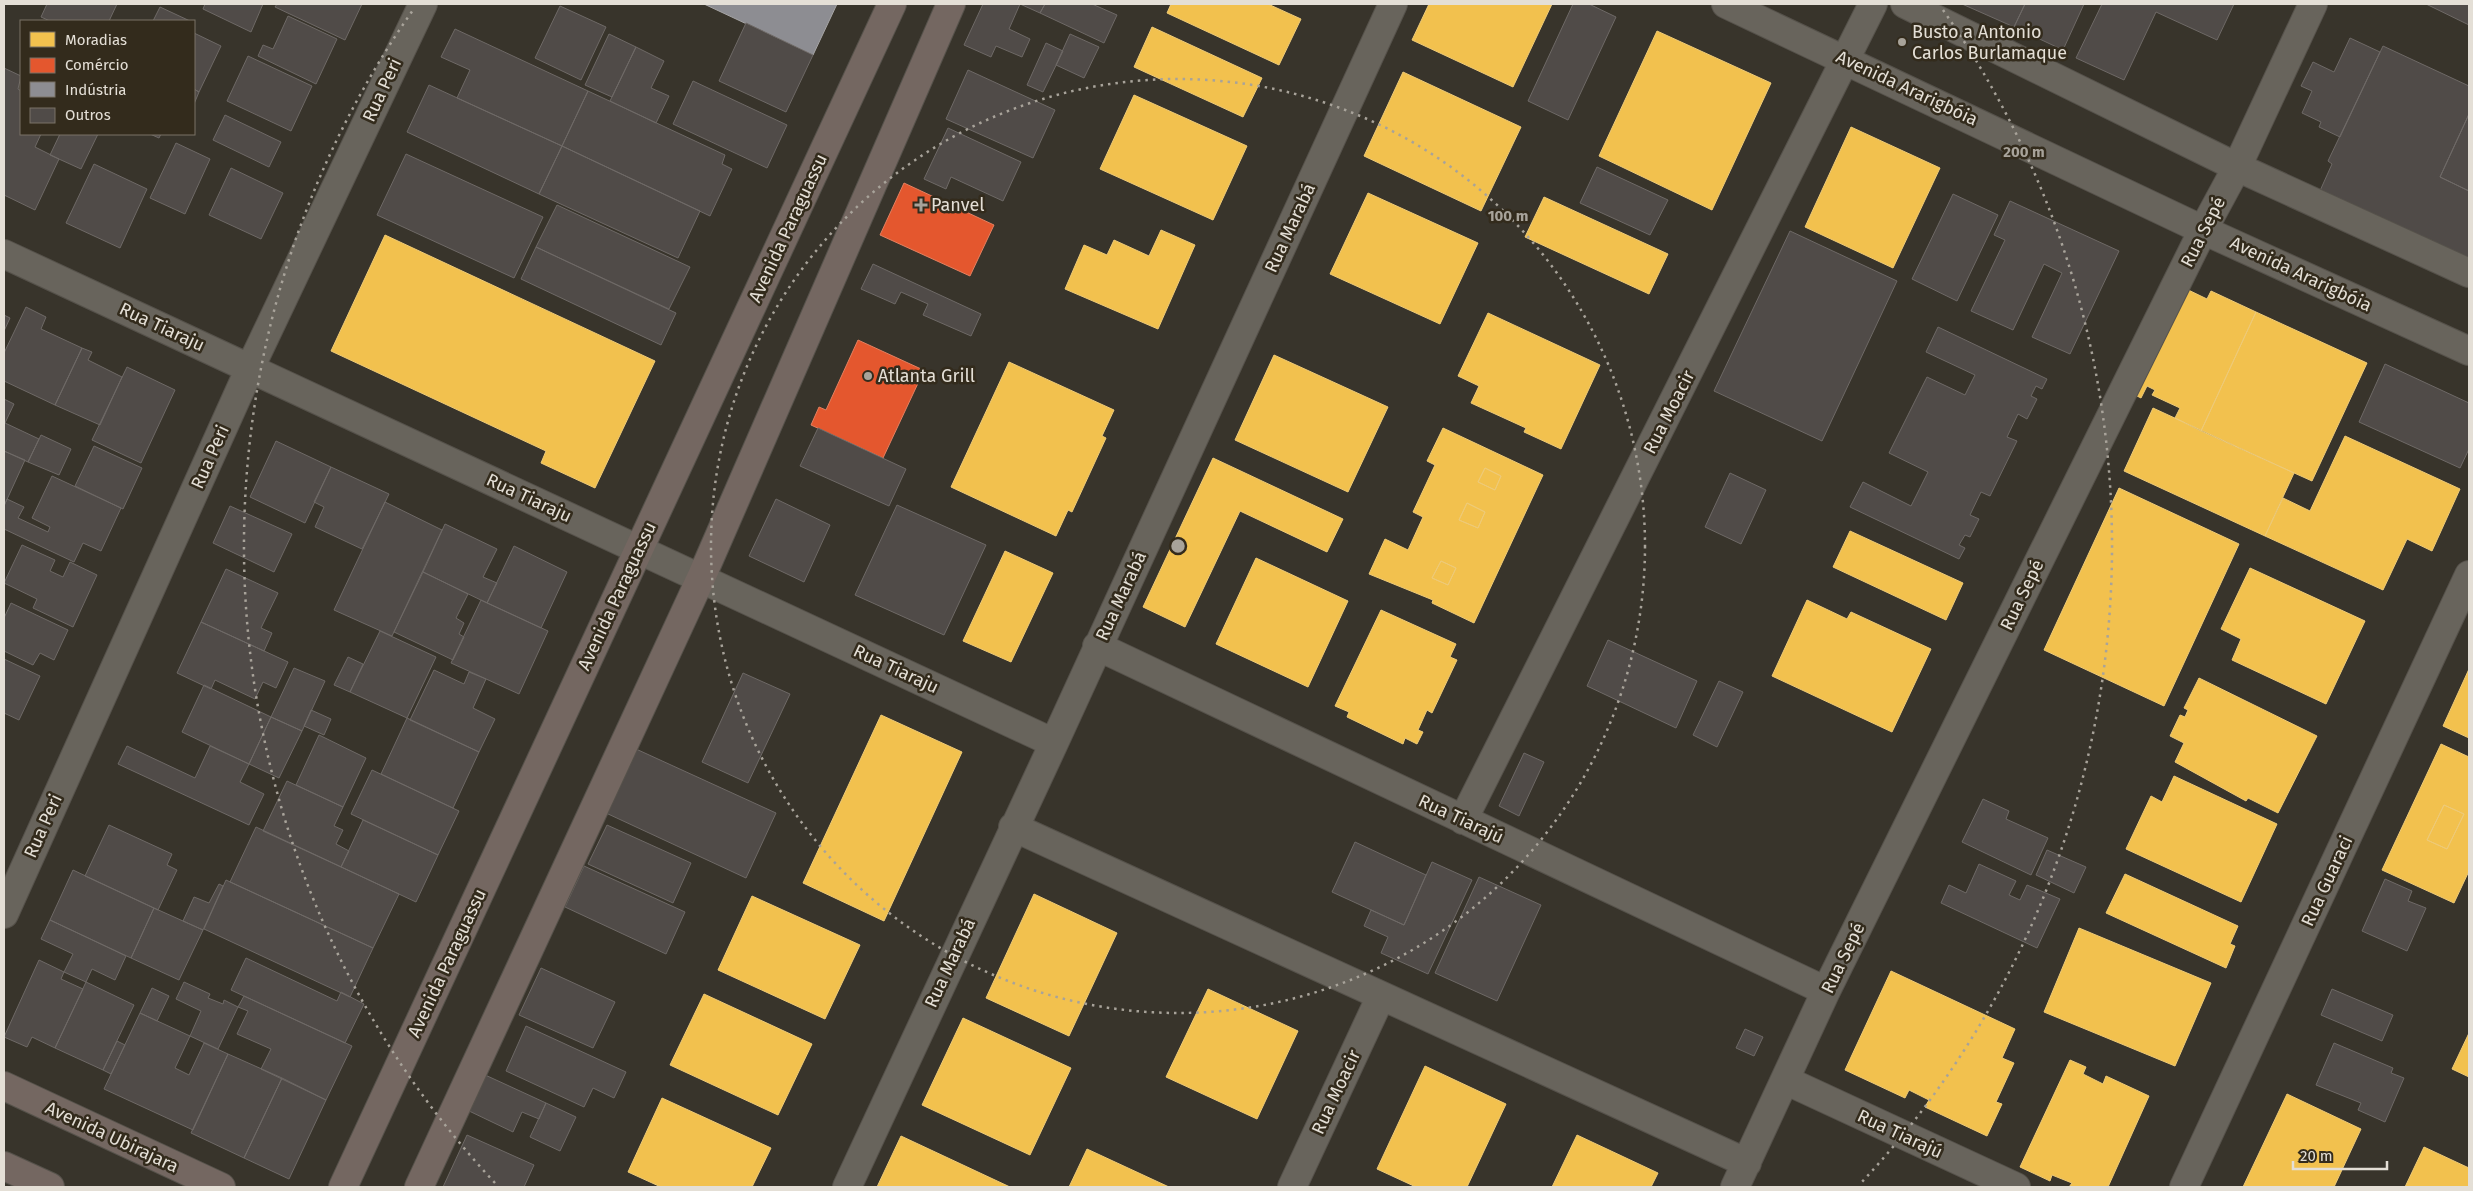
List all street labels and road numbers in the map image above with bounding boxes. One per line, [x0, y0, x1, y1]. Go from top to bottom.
street label: Avenida Ararigbóia [1833, 46, 1981, 130]
street label: Rua Peri [358, 55, 406, 125]
street label: Avenida Paraguassu [744, 150, 832, 306]
street label: Rua Marabá [1260, 180, 1320, 276]
street label: Rua Sepé [2176, 193, 2230, 271]
street label: Avenida Ararigbóia [2227, 232, 2375, 316]
street label: Rua Tiaraju [116, 298, 208, 356]
street label: Rua Moacir [1639, 367, 1699, 457]
street label: Rua Peri [186, 422, 234, 492]
street label: Rua Tiaraju [483, 469, 575, 527]
street label: Avenida Paraguassu [573, 518, 661, 674]
street label: Rua Marabá [1091, 548, 1151, 644]
street label: Rua Sepé [1995, 556, 2049, 634]
street label: Rua Tiaraju [850, 640, 942, 698]
street label: Rua Tiarajú [1415, 790, 1507, 848]
street label: Rua Peri [19, 791, 67, 861]
street label: Rua Guaraci [2296, 832, 2358, 930]
street label: Avenida Paraguassu [403, 885, 491, 1041]
street label: Rua Marabá [920, 915, 980, 1011]
street label: Rua Sepé [1816, 919, 1870, 997]
street label: Rua Moacir [1307, 1046, 1365, 1138]
street label: Avenida Ubirajara [42, 1097, 182, 1177]
street label: Rua Tiarajú [1854, 1105, 1946, 1163]

